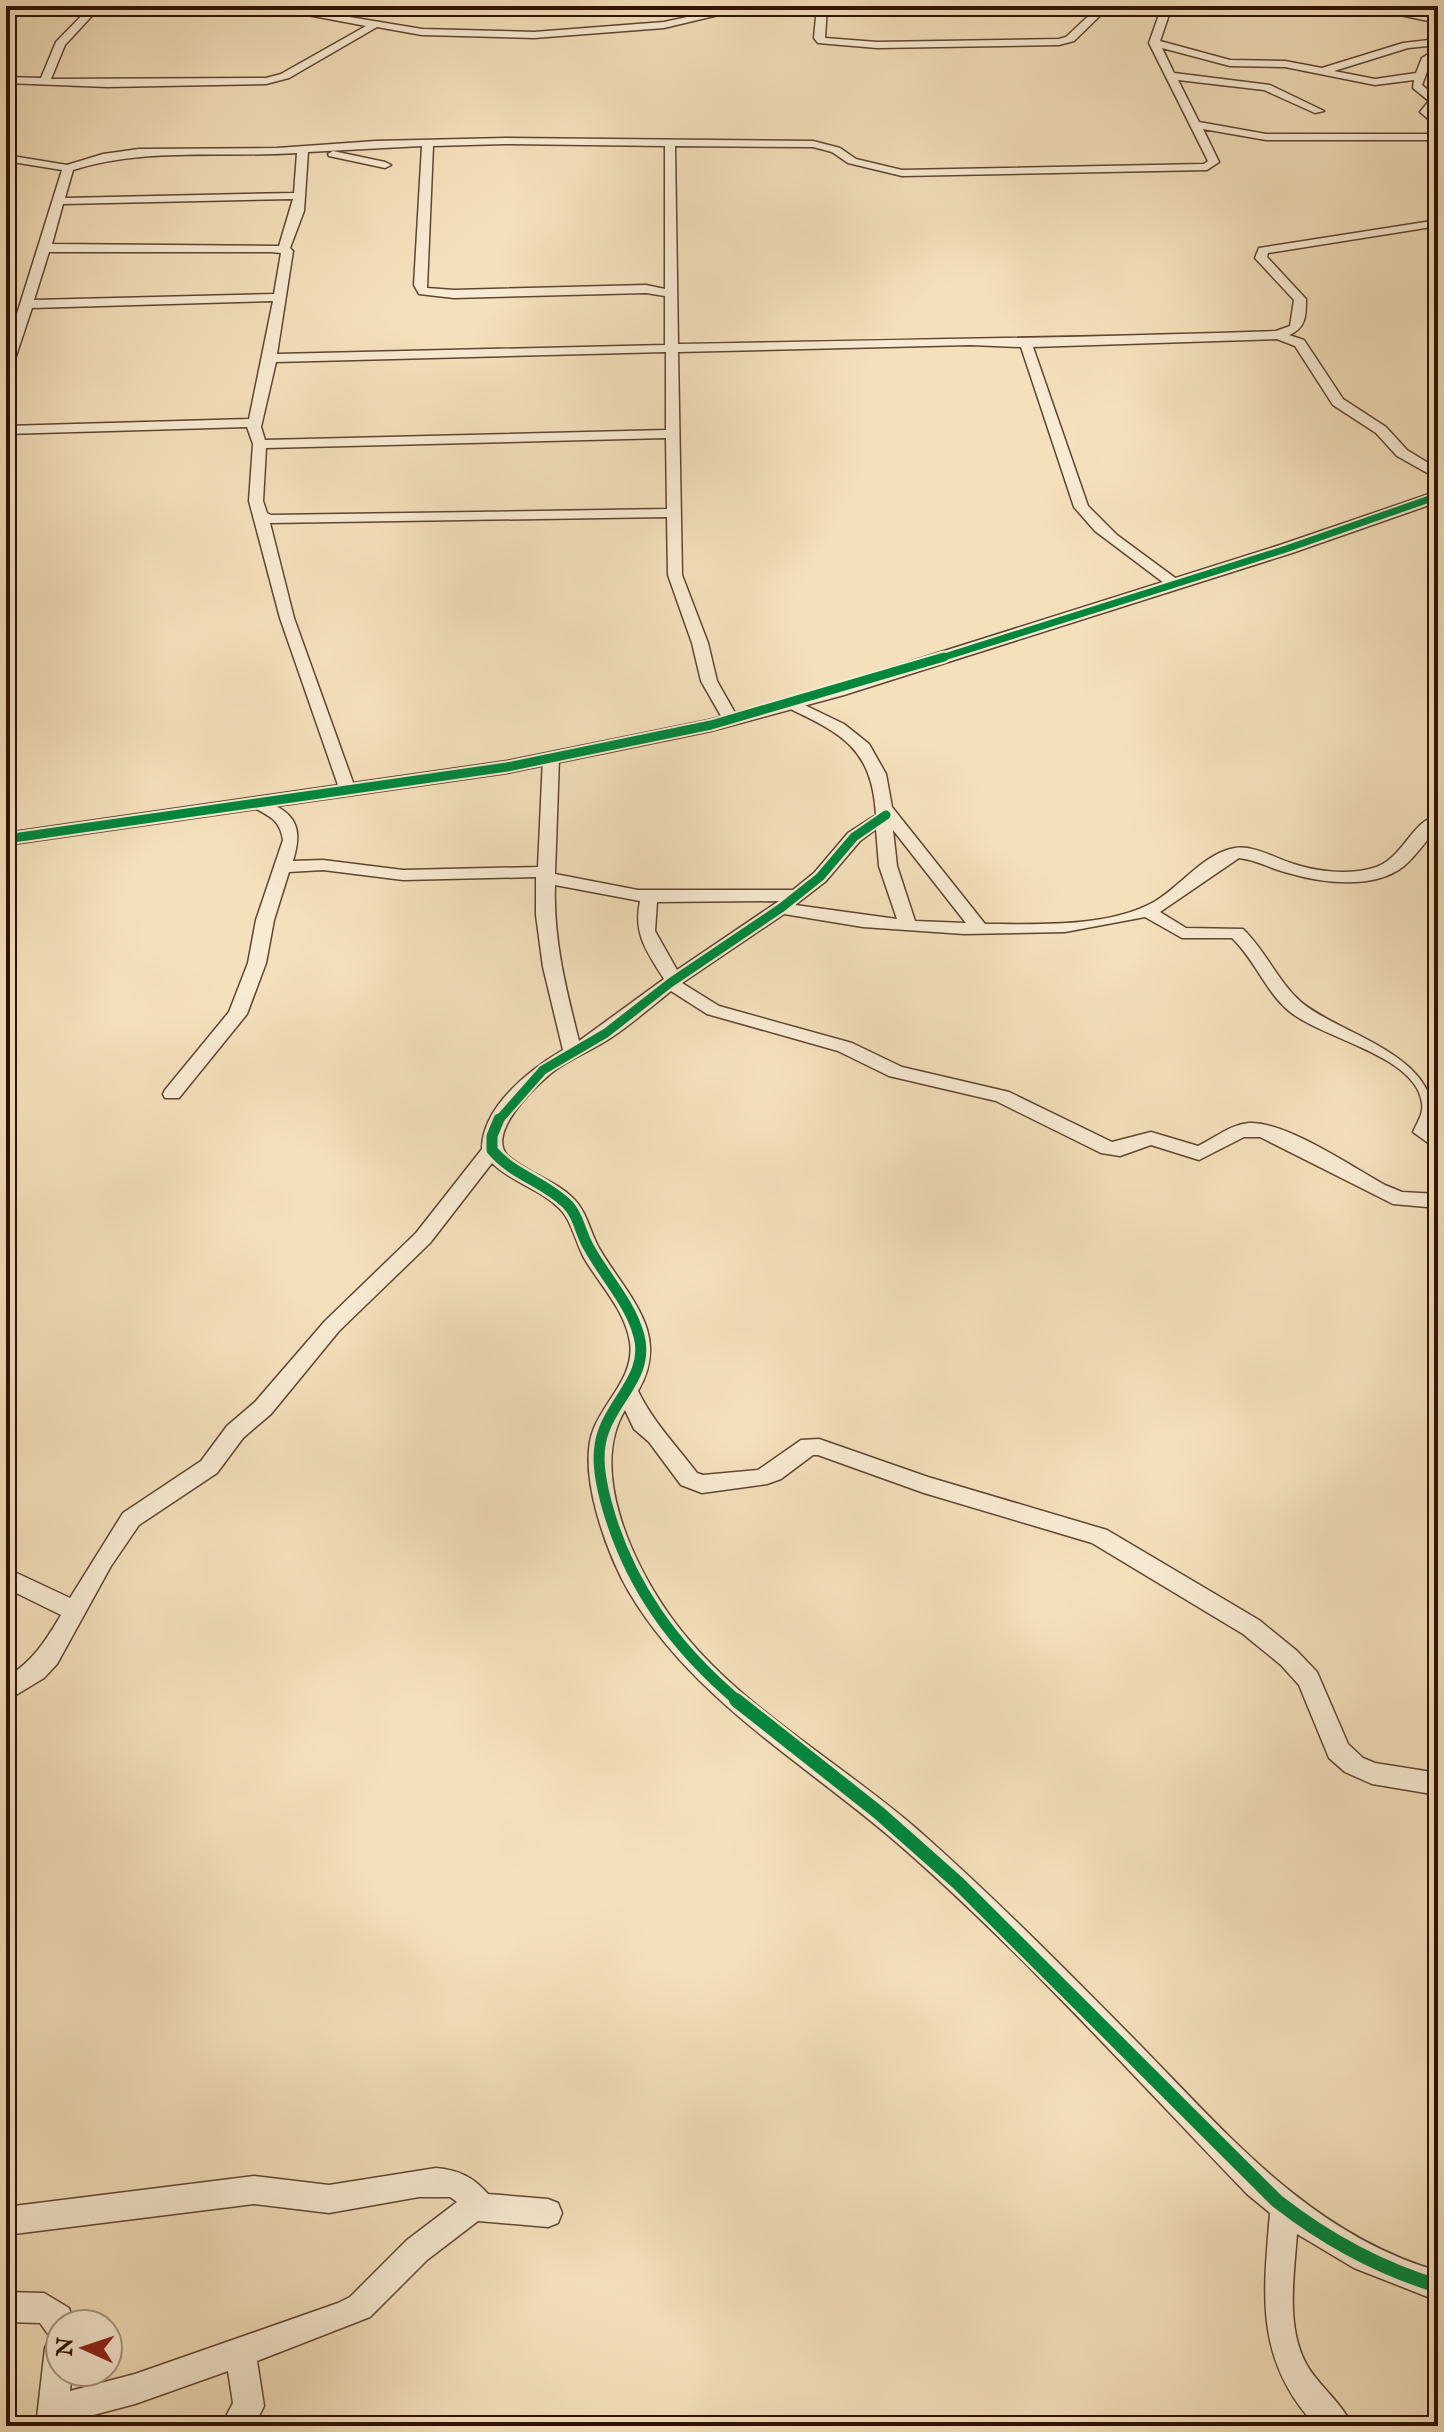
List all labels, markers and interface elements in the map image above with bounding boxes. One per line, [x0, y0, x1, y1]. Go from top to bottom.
north arrow [44, 2308, 124, 2388]
text: N [51, 2337, 81, 2358]

